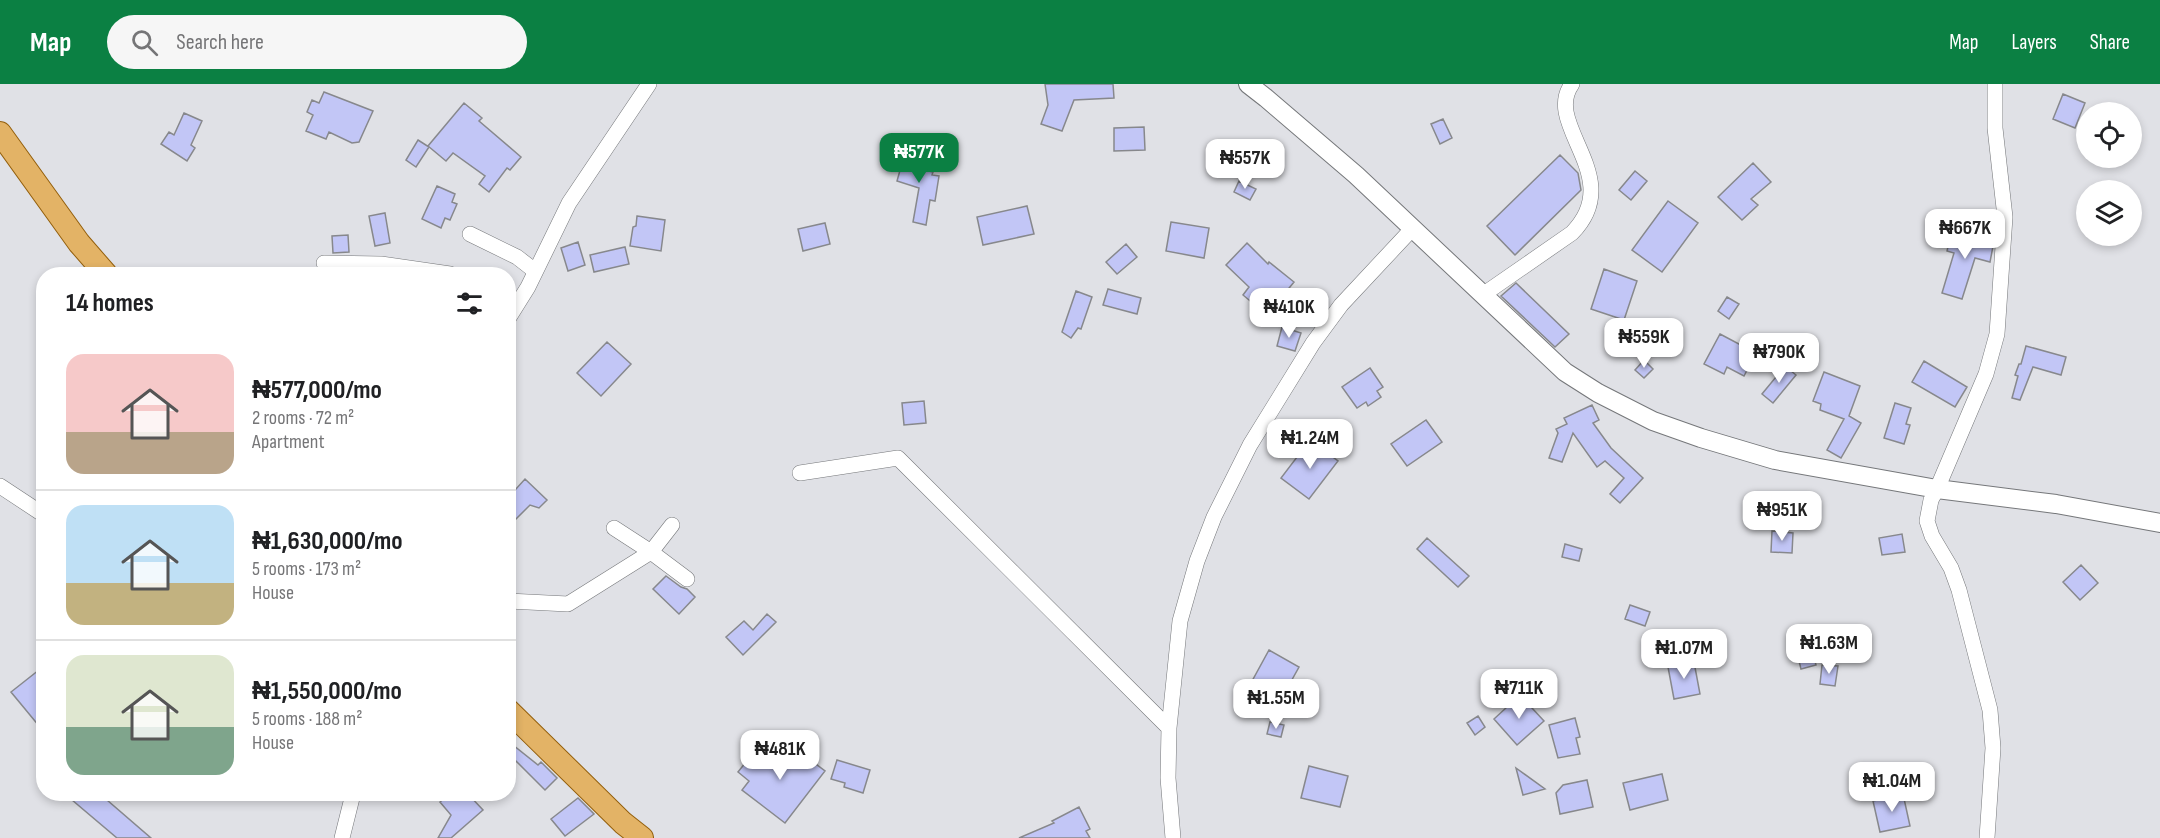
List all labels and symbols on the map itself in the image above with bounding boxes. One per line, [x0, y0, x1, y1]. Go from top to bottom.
pin: ₦577K [877, 133, 961, 184]
pin: ₦557K [1203, 139, 1287, 190]
pin: ₦667K [1923, 209, 2007, 260]
pin: ₦410K [1247, 288, 1331, 339]
pin: ₦559K [1602, 318, 1686, 369]
pin: ₦790K [1737, 333, 1821, 384]
pin: ₦1.24M [1261, 419, 1359, 470]
pin: ₦951K [1740, 491, 1824, 542]
pin: ₦1.63M [1780, 624, 1878, 675]
pin: ₦1.07M [1635, 629, 1733, 680]
pin: ₦711K [1477, 669, 1561, 720]
pin: ₦1.55M [1227, 679, 1325, 730]
pin: ₦481K [738, 730, 822, 781]
pin: ₦1.04M [1843, 762, 1941, 813]

